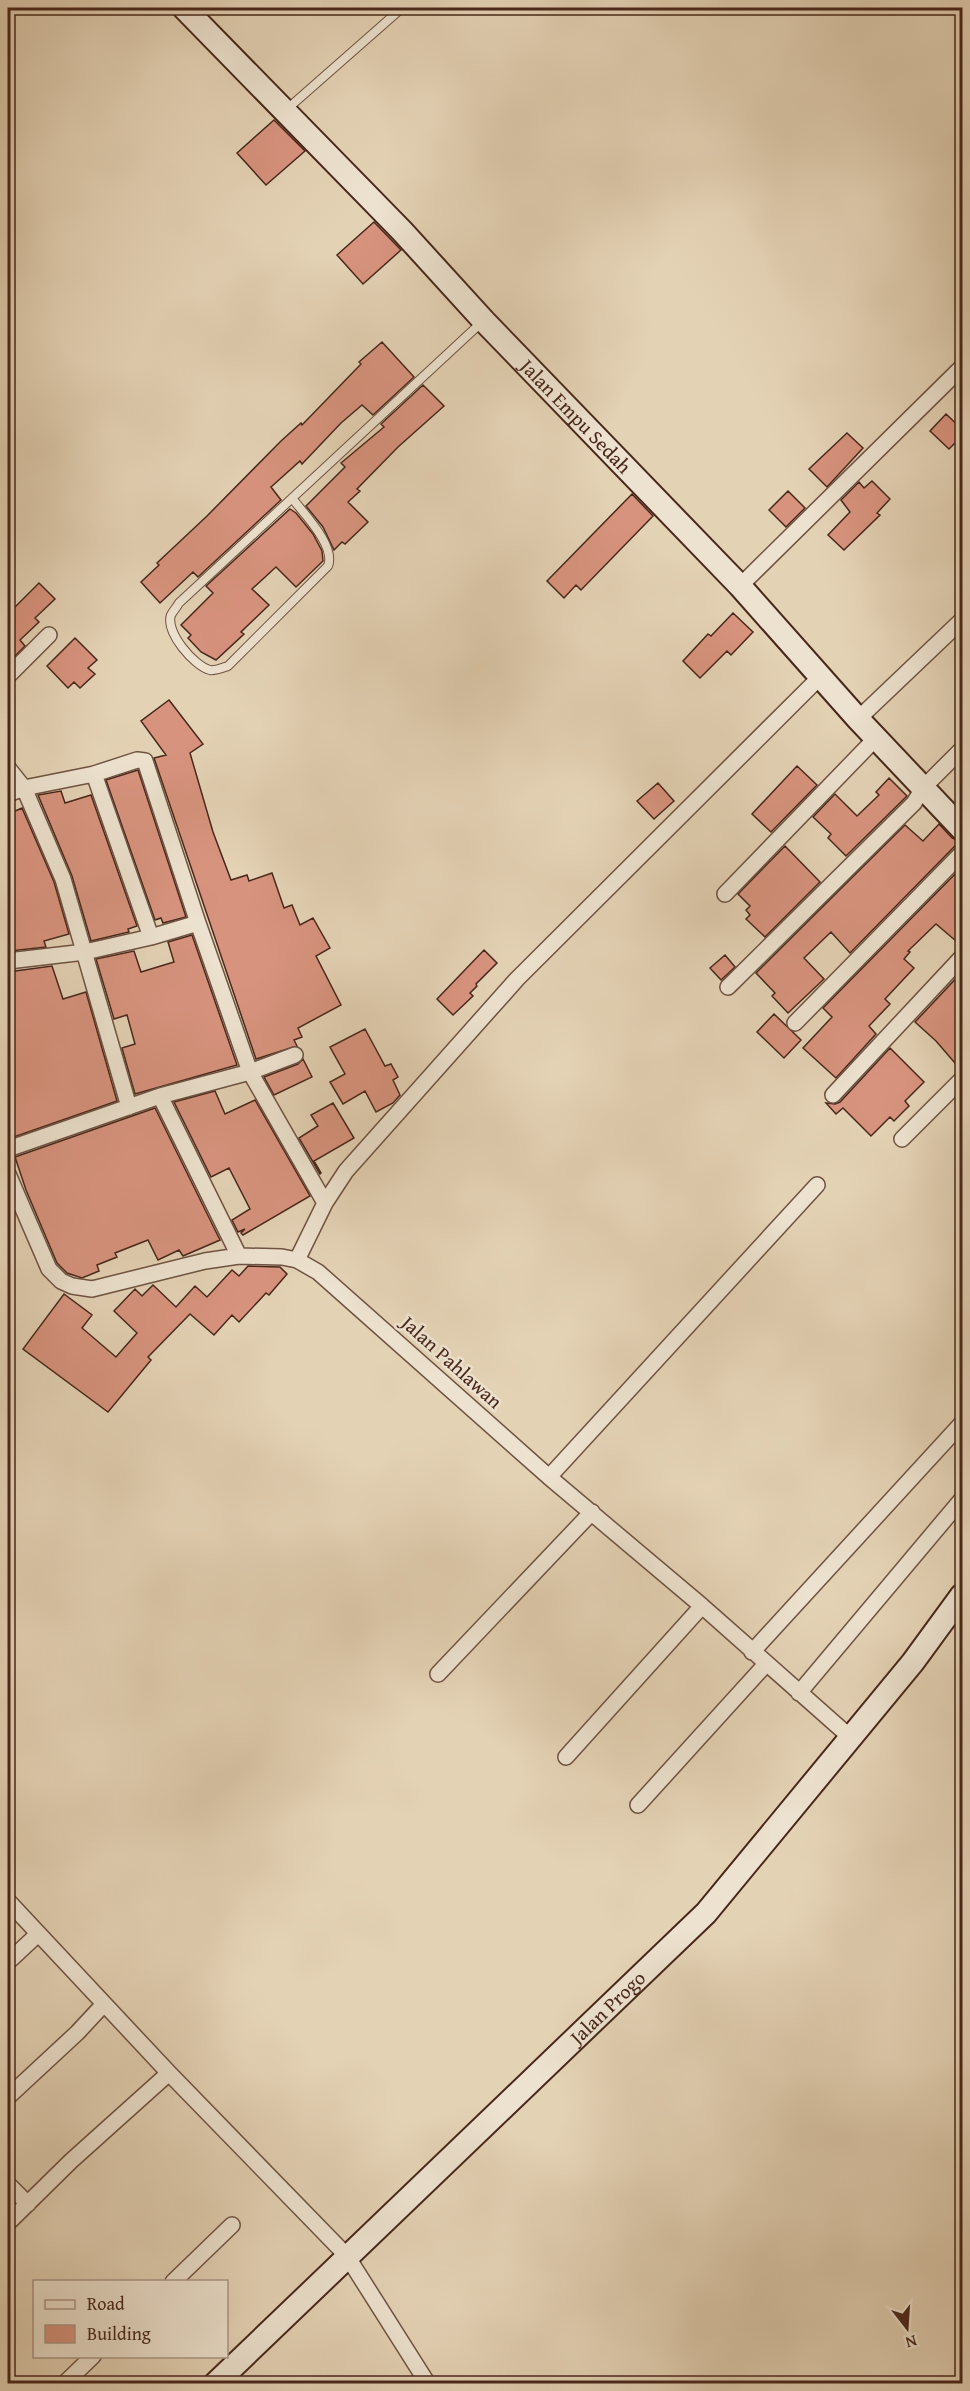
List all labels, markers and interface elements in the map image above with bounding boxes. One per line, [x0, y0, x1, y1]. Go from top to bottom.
street label: Jalan Empu Sedah [512, 350, 639, 480]
street label: Jalan Pahlawan [393, 1306, 509, 1415]
street label: Jalan Progo [561, 1964, 652, 2053]
legend [33, 2280, 228, 2358]
text: Road [87, 2290, 125, 2317]
north arrow [877, 2298, 937, 2358]
text: Building [87, 2320, 151, 2347]
text: N [902, 2329, 920, 2355]

